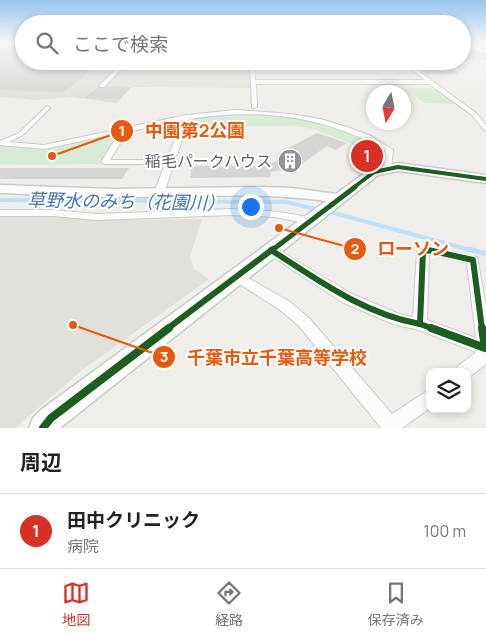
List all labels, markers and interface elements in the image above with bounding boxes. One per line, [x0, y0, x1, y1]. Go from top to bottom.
search box [15, 15, 471, 70]
icon: search [33, 29, 61, 57]
text: ここで検索 [73, 31, 168, 57]
north arrow [366, 85, 411, 130]
callout: 中園第2公園 [110, 114, 256, 147]
text: 中園第2公園 [145, 118, 245, 142]
text: 1 [119, 120, 125, 141]
pin: 1 [351, 137, 383, 175]
building icon: 稲毛パークハウス [277, 148, 303, 174]
place label: 稲毛パークハウス [145, 150, 272, 172]
water label: 草野水のみち（花園川） [27, 187, 225, 215]
your location [238, 194, 264, 220]
callout: ローソン [342, 233, 459, 266]
text: ローソン [377, 236, 449, 260]
text: 2 [351, 238, 360, 259]
callout: 千葉市立千葉高等学校 [152, 341, 377, 374]
text: 千葉市立千葉高等学校 [187, 345, 367, 369]
text: 3 [160, 346, 168, 367]
map controls [426, 368, 471, 413]
button: layers [426, 368, 471, 413]
text: 周辺 [20, 448, 62, 476]
text: 田中クリニック [67, 507, 200, 533]
text: 1 [32, 520, 40, 542]
text: 100 m [423, 520, 466, 542]
text: 病院 [67, 535, 99, 557]
tab: 地図 [62, 579, 90, 629]
tab: 経路 [215, 579, 243, 629]
tab: 保存済み [368, 579, 424, 629]

